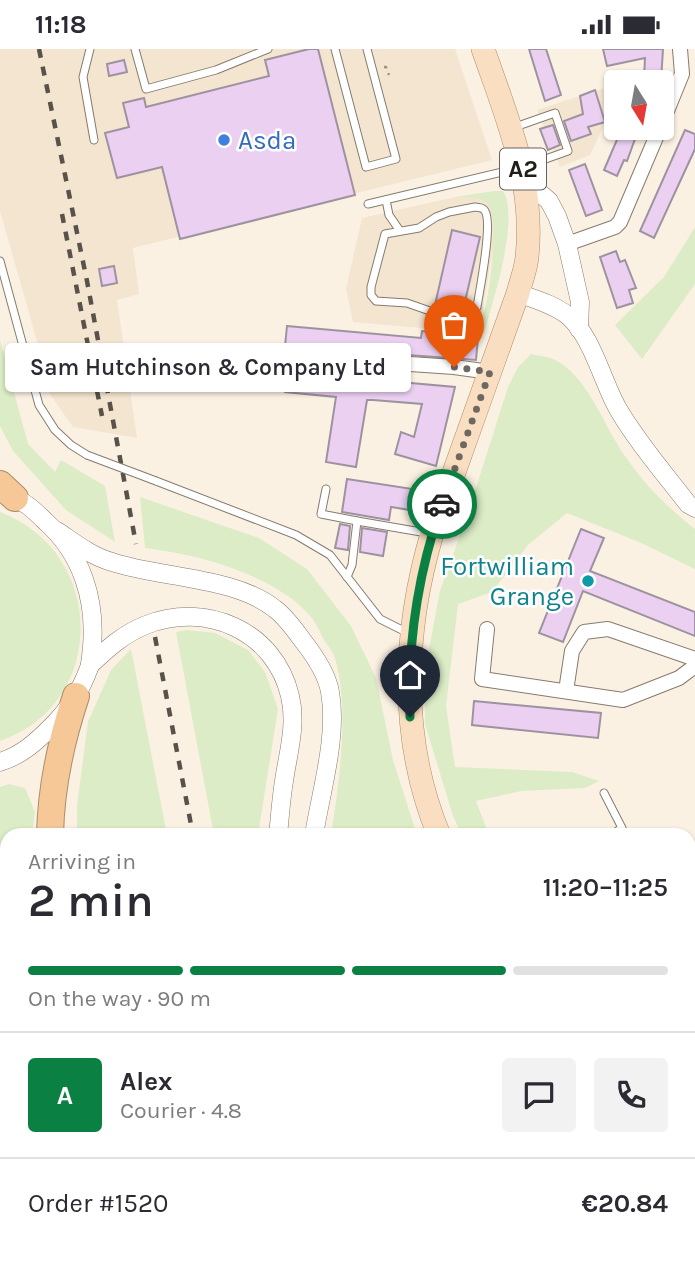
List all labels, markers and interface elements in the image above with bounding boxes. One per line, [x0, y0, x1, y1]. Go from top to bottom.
text: 11:18 [35, 9, 87, 40]
north arrow [604, 70, 674, 140]
map controls [604, 70, 674, 140]
place label: Asda [238, 125, 296, 156]
marker: Asda [216, 132, 232, 148]
road number: A2 [500, 149, 546, 189]
pin [424, 295, 484, 367]
icon: bag [435, 306, 473, 344]
callout: Sam Hutchinson & Company Ltd [6, 343, 412, 391]
text: Sam Hutchinson & Company Ltd [30, 354, 386, 381]
courier [407, 469, 477, 539]
icon: car [423, 485, 461, 523]
place label: Fortwilliam Grange [440, 551, 574, 612]
marker: Fortwilliam Grange [580, 573, 596, 589]
pin [380, 645, 440, 717]
icon: home [391, 656, 429, 694]
text: Arriving in [28, 848, 136, 875]
text: 11:20–11:25 [543, 872, 668, 903]
text: 2 min [28, 874, 154, 928]
text: On the way · 90 m [28, 985, 211, 1012]
button: chat [502, 1058, 576, 1132]
button: phone [594, 1058, 668, 1132]
text: Alex [120, 1066, 172, 1097]
text: A [57, 1080, 73, 1111]
text: Courier · 4.8 [120, 1097, 242, 1124]
text: Order #1520 [28, 1188, 169, 1219]
text: €20.84 [581, 1188, 668, 1219]

